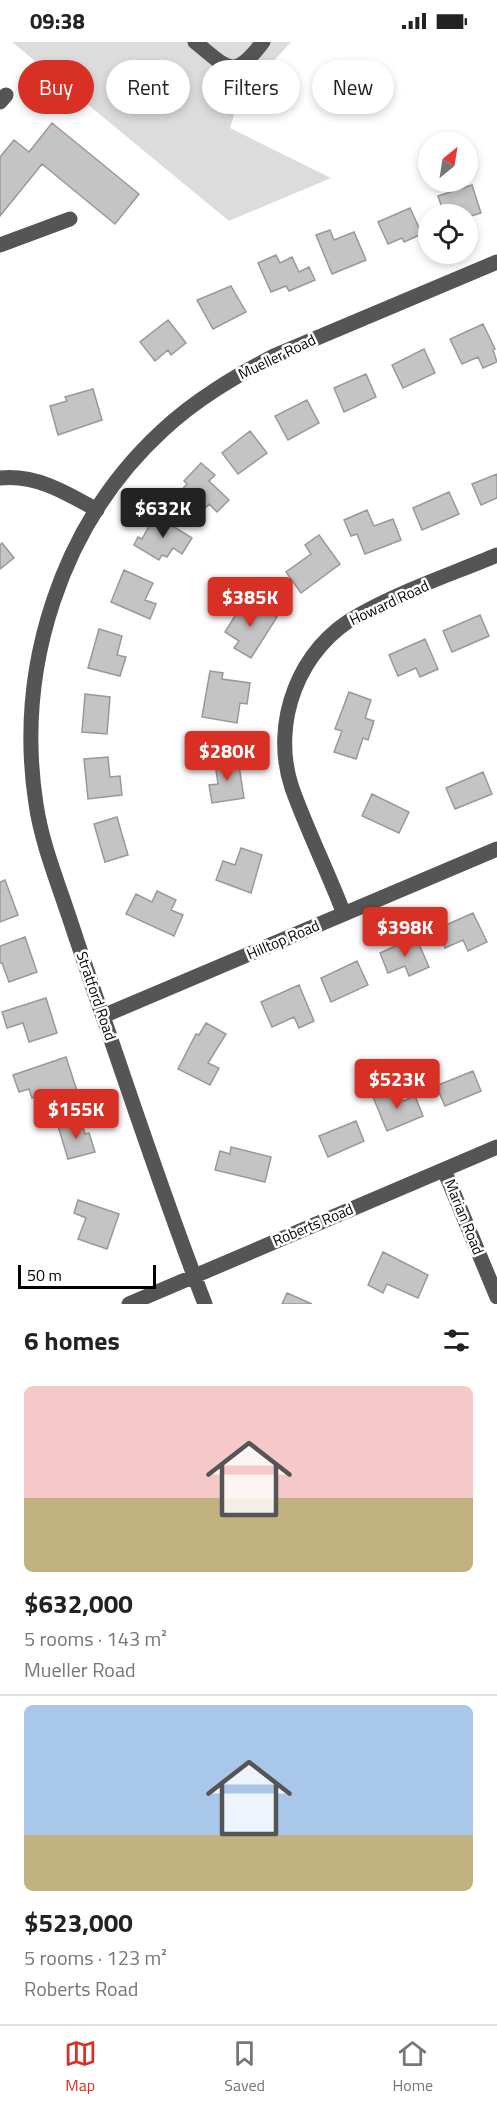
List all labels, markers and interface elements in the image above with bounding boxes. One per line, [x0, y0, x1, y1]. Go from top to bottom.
text: 09:38 [30, 4, 85, 38]
chip: Buy [18, 60, 94, 114]
chip: Rent [106, 60, 190, 114]
chip: Filters [202, 60, 300, 114]
chip: New [312, 60, 394, 114]
north arrow [418, 132, 478, 192]
map controls [418, 132, 478, 264]
button: locate [418, 204, 478, 264]
street label: Mueller Road [234, 328, 319, 385]
pin: $632K [121, 488, 205, 539]
text: $632K [135, 492, 191, 523]
street label: Howard Road [345, 574, 432, 631]
pin: $385K [208, 577, 292, 628]
text: $385K [222, 581, 278, 612]
pin: $280K [185, 731, 269, 782]
text: $280K [199, 735, 255, 766]
pin: $398K [363, 907, 447, 958]
text: $398K [377, 911, 433, 942]
street label: Hilltop Road [243, 914, 323, 965]
street label: Stratford Road [71, 948, 122, 1043]
pin: $523K [355, 1059, 439, 1110]
text: $523K [369, 1063, 425, 1094]
pin: $155K [34, 1089, 118, 1140]
text: $155K [48, 1093, 104, 1124]
street label: Marian Road [439, 1175, 490, 1258]
street label: Roberts Road [269, 1197, 357, 1252]
scale bar [18, 1262, 156, 1290]
text: 50 m [27, 1263, 62, 1287]
text: 6 homes [24, 1321, 120, 1360]
icon: filters [440, 1324, 473, 1357]
icon: home [195, 1425, 303, 1533]
text: $632,000 [24, 1584, 133, 1623]
text: 5 rooms · 143 m² [24, 1623, 167, 1654]
text: Mueller Road [24, 1654, 135, 1685]
icon: home [195, 1744, 303, 1852]
text: $523,000 [24, 1903, 133, 1942]
text: 5 rooms · 123 m² [24, 1942, 167, 1973]
text: Roberts Road [24, 1973, 138, 2004]
tab: Map [64, 2037, 97, 2097]
tab: Saved [224, 2037, 265, 2097]
tab: Home [393, 2037, 433, 2097]

